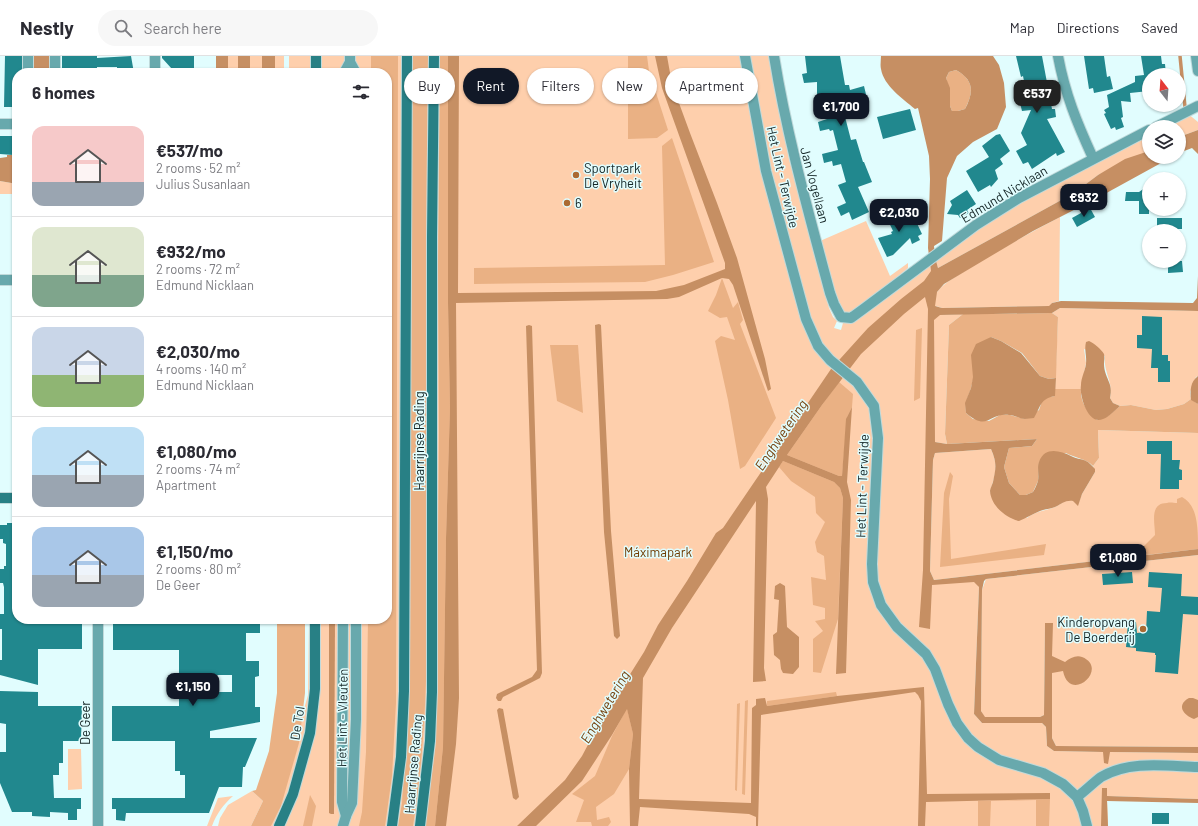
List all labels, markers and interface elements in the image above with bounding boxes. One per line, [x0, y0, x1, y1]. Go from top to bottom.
search box [98, 10, 378, 46]
text: Nestly [20, 16, 74, 39]
icon: search [112, 17, 134, 39]
text: Search here [144, 19, 222, 37]
text: Map [1010, 19, 1035, 36]
text: Directions [1057, 19, 1119, 36]
text: Saved [1141, 19, 1178, 36]
chip: Buy [404, 68, 455, 104]
chip: Rent [463, 68, 519, 104]
chip: Filters [527, 68, 594, 104]
chip: New [602, 68, 657, 104]
chip: Apartment [665, 68, 758, 104]
north arrow [1142, 68, 1186, 112]
map controls [1142, 68, 1186, 268]
pin: €537 [1013, 80, 1061, 114]
icon: filters [350, 81, 372, 103]
text: 6 homes [32, 82, 95, 102]
text: €537 [1023, 85, 1051, 101]
pin: €1,700 [808, 93, 874, 127]
text: €1,700 [822, 98, 860, 114]
button: layers [1142, 120, 1186, 164]
street label: Het Lint - Terwijde [764, 125, 802, 229]
text: €537/mo [156, 140, 223, 160]
icon: home [64, 142, 112, 190]
street label: Jan Vogellaan [797, 145, 833, 225]
text: 2 rooms · 52 m² [156, 160, 241, 176]
place label: Sportpark De Vryheit [584, 160, 642, 191]
street label: Edmund Nicklaan [958, 162, 1050, 226]
marker: Sportpark De Vryheit [571, 170, 581, 180]
button: + [1142, 172, 1186, 216]
text: Julius Susanlaan [156, 176, 250, 192]
pin: €932 [1060, 184, 1108, 218]
text: €932 [1069, 189, 1099, 205]
place label: 6 [575, 195, 582, 211]
marker: 6 [562, 198, 572, 208]
pin: €2,030 [866, 199, 932, 233]
text: €2,030 [879, 204, 919, 220]
button: − [1142, 224, 1186, 268]
text: €932/mo [156, 241, 226, 261]
icon: home [64, 243, 112, 291]
text: 2 rooms · 72 m² [156, 261, 240, 277]
text: Edmund Nicklaan [156, 277, 254, 293]
text: €2,030/mo [156, 341, 240, 361]
icon: home [64, 343, 112, 391]
text: 4 rooms · 140 m² [156, 361, 246, 377]
text: Edmund Nicklaan [156, 377, 254, 393]
street label: Haarrijnse Rading [411, 391, 427, 491]
water label: Enghwetering [751, 396, 810, 473]
street label: Het Lint - Terwijde [852, 434, 872, 538]
text: €1,080/mo [156, 441, 237, 461]
icon: home [64, 443, 112, 491]
text: 2 rooms · 74 m² [156, 461, 240, 477]
text: Apartment [156, 477, 217, 493]
text: €1,150/mo [156, 541, 233, 561]
icon: home [64, 543, 112, 591]
park label: Máximapark [624, 544, 692, 560]
pin: €1,080 [1085, 544, 1151, 578]
text: €1,080 [1099, 549, 1137, 565]
text: 2 rooms · 80 m² [156, 561, 241, 577]
text: De Geer [156, 577, 200, 593]
place label: Kinderopvang De Boerderij [1057, 614, 1135, 645]
marker: Kinderopvang De Boerderij [1138, 624, 1148, 634]
water label: Enghwetering [576, 667, 633, 746]
street label: Het Lint - Vleuten [333, 669, 351, 767]
pin: €1,150 [160, 673, 226, 707]
text: €1,150 [175, 678, 211, 694]
street label: De Geer [77, 701, 93, 745]
street label: De Tol [286, 705, 308, 741]
street label: Haarrijnse Rading [401, 714, 425, 814]

